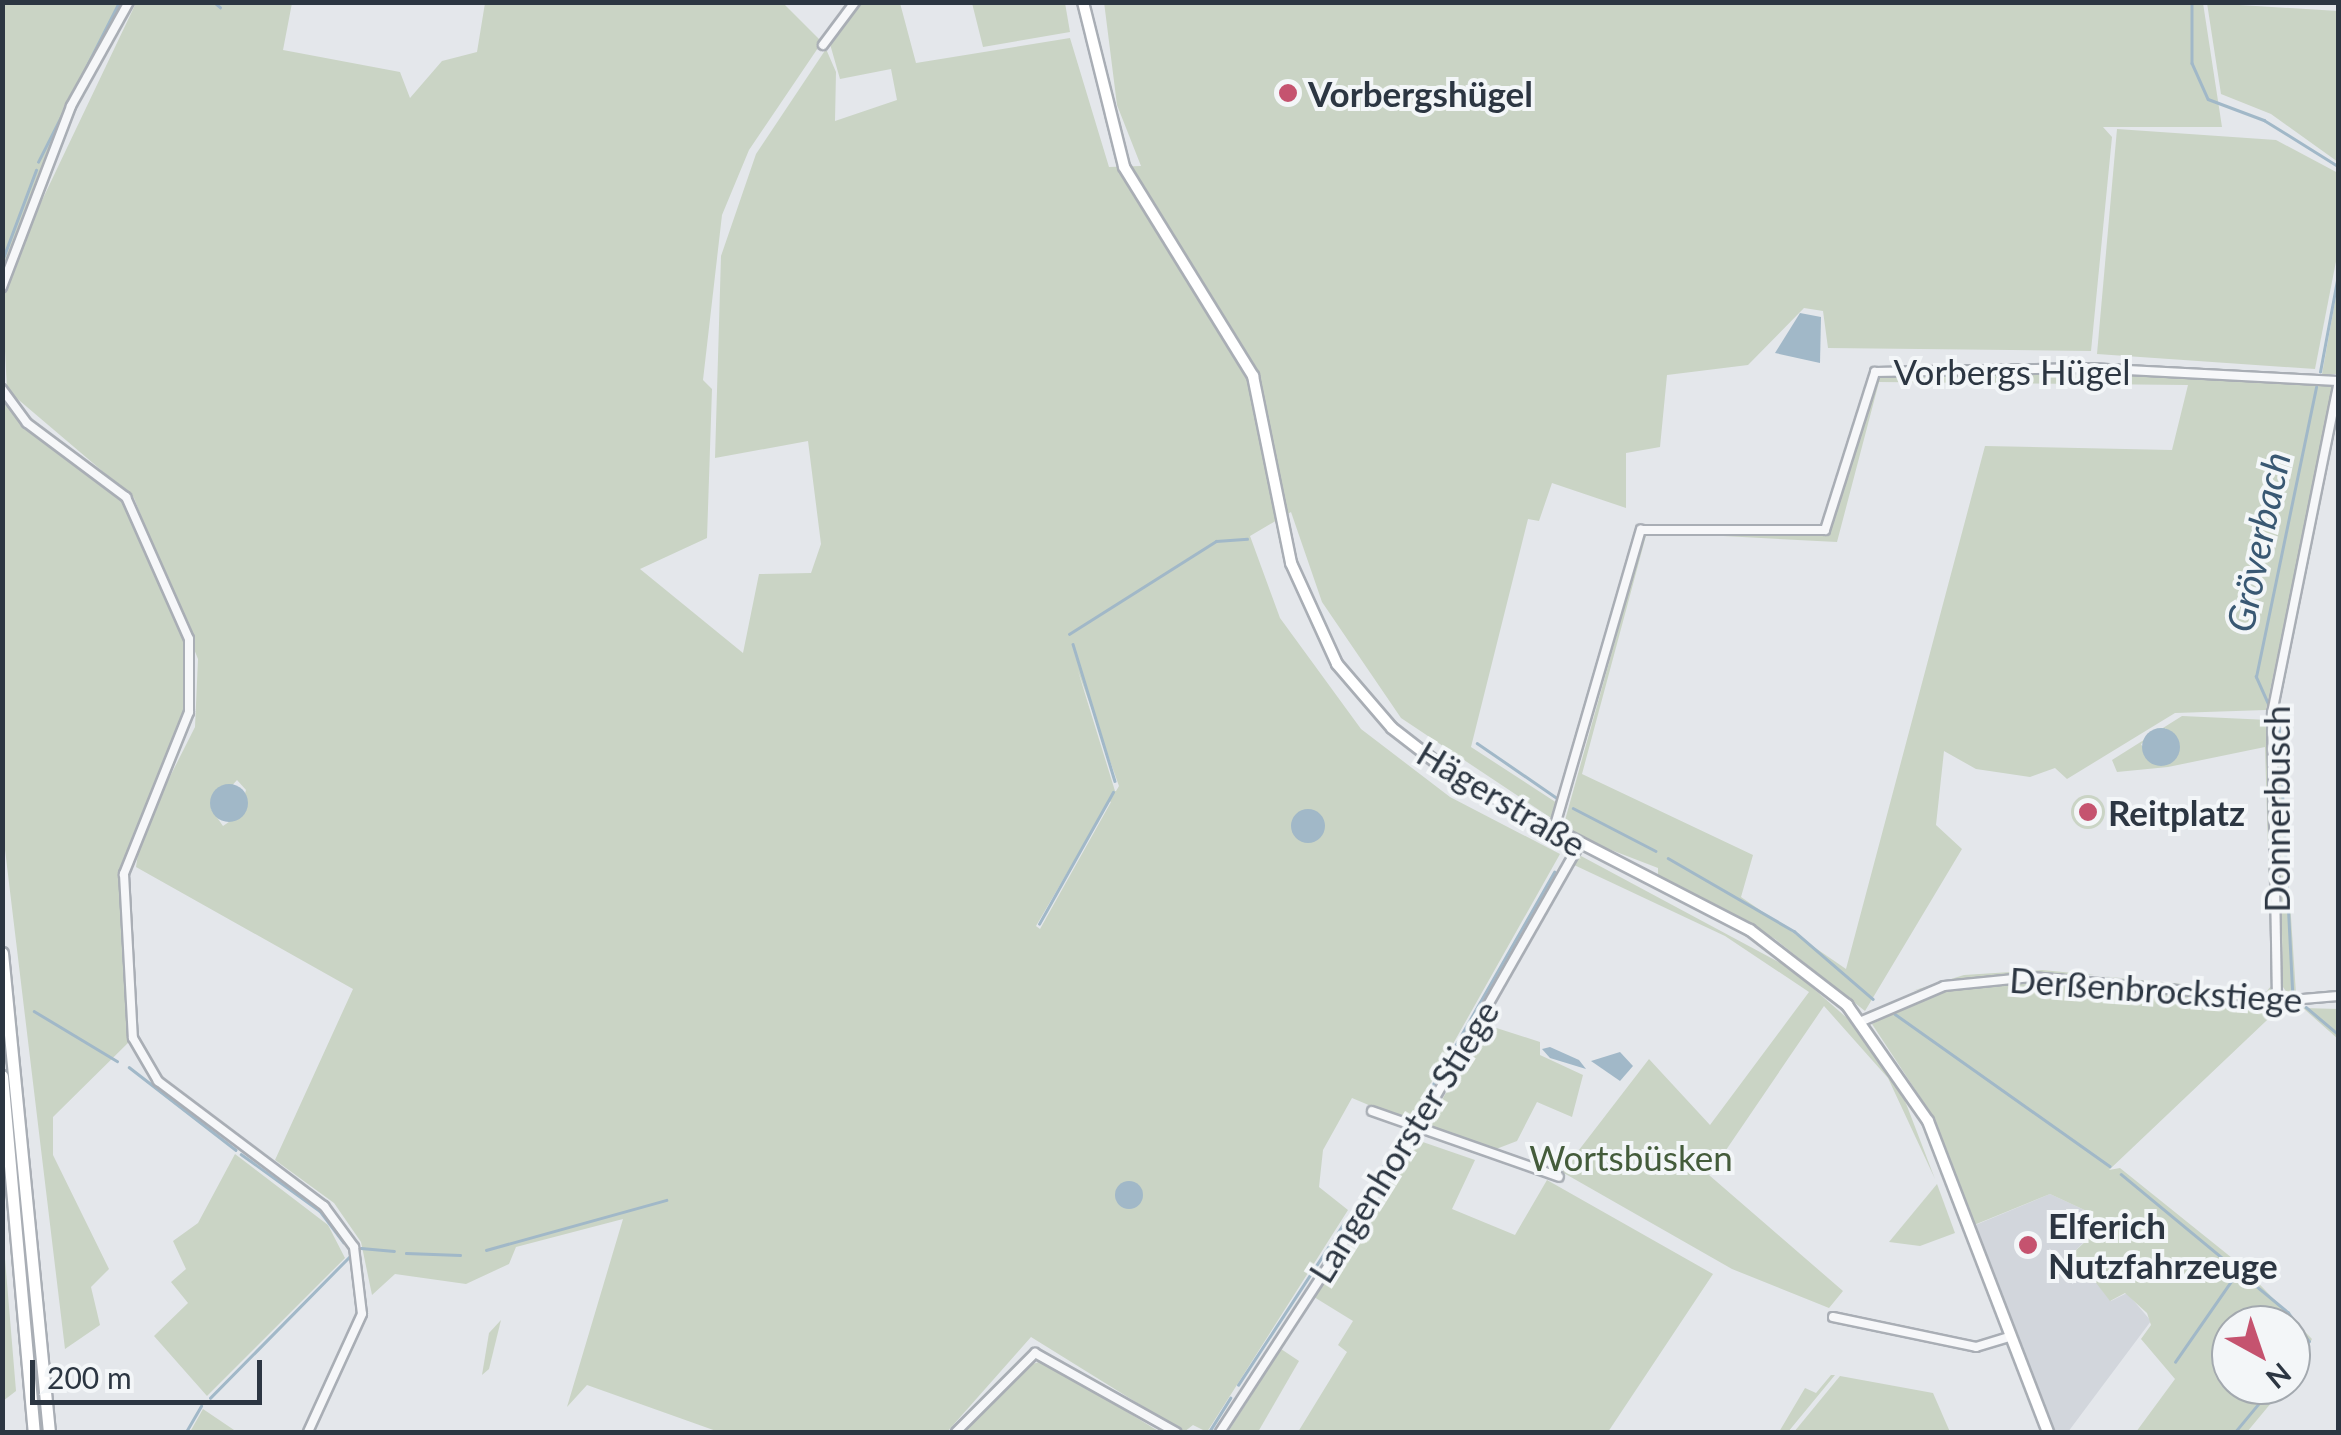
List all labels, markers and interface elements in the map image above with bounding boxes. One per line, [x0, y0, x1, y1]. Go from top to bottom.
place label: Vorbergshügel [1308, 72, 1533, 114]
marker: Vorbergshügel [1277, 82, 1299, 104]
street label: Vorbergs Hügel [1894, 350, 2130, 392]
water label: Gröverbach [2217, 448, 2299, 636]
street label: Donnerbusch [2255, 705, 2297, 913]
street label: Hägerstraße [1410, 731, 1594, 865]
place label: Reitplatz [2108, 791, 2245, 833]
marker: Reitplatz [2077, 801, 2099, 823]
street label: Derßenbrockstiege [2008, 958, 2304, 1020]
street label: Langenhorster Stiege [1299, 992, 1507, 1290]
park label: Wortsbüsken [1529, 1136, 1733, 1178]
place label: Elferich Nutzfahrzeuge [2048, 1204, 2278, 1286]
marker: Elferich Nutzfahrzeuge [2017, 1234, 2039, 1256]
north arrow [2211, 1305, 2311, 1405]
scale bar [35, 1340, 268, 1402]
text: N [2260, 1356, 2298, 1396]
text: 200 m [47, 1359, 132, 1395]

